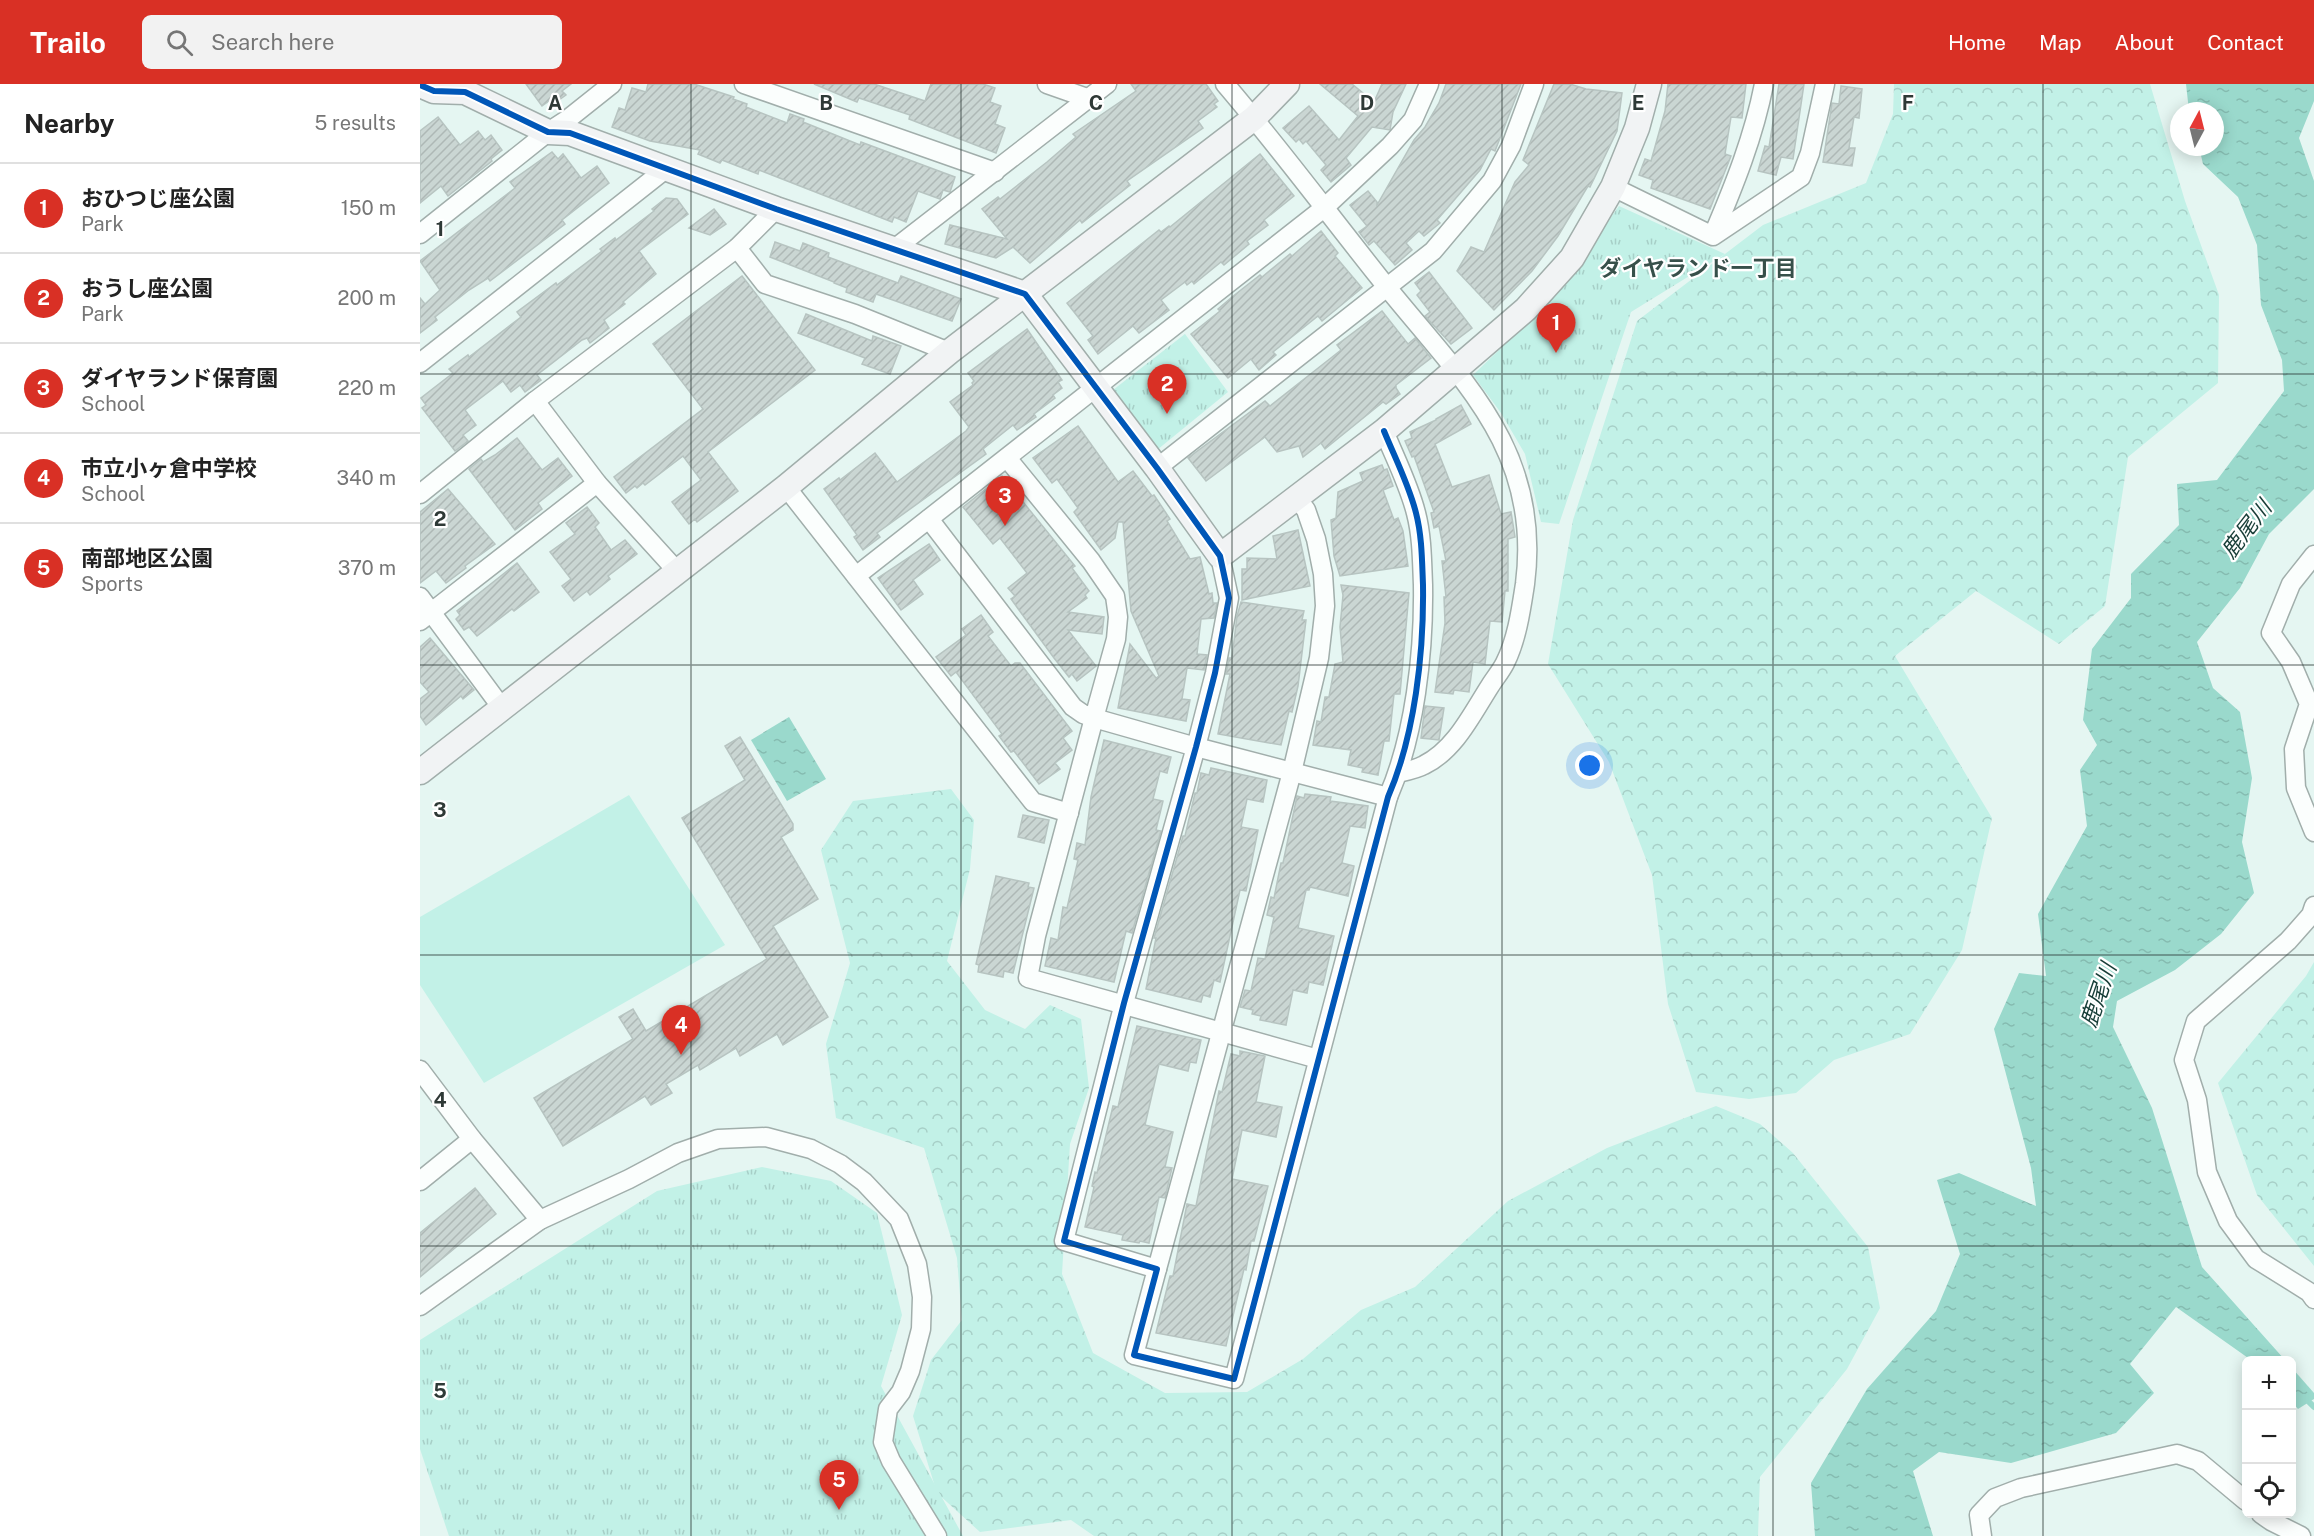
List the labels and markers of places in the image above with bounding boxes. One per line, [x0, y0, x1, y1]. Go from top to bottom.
pin: 1 [1536, 304, 1576, 353]
pin: 2 [1148, 364, 1186, 414]
pin: 3 [986, 476, 1024, 526]
pin: 4 [662, 1006, 700, 1055]
pin: 5 [820, 1460, 858, 1510]

